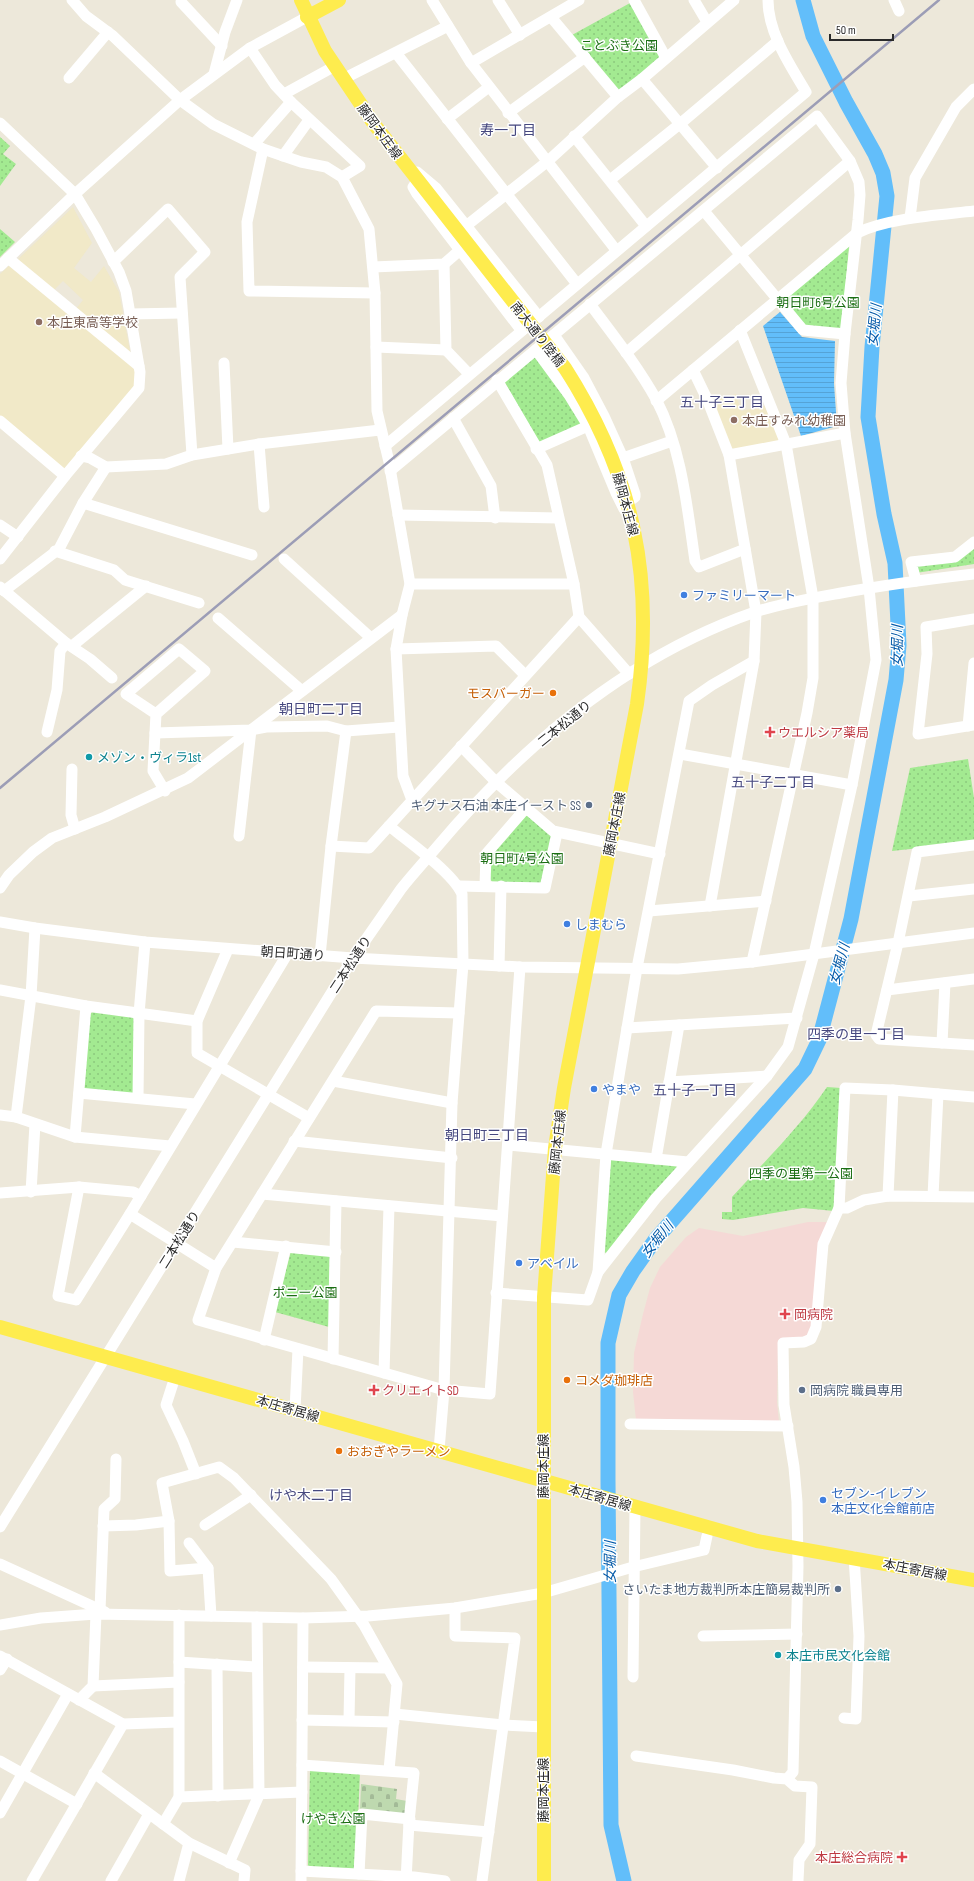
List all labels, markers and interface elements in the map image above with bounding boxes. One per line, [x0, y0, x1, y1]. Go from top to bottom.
scale bar [830, 16, 893, 42]
text: 50 m [836, 23, 856, 38]
park label: ことぶき公園 [580, 38, 658, 54]
street label: 藤岡本庄線 [354, 101, 405, 163]
district label: 寿一丁目 [480, 122, 536, 139]
park label: 朝日町6号公園 [776, 295, 860, 311]
street label: 南大通り陸橋 [507, 299, 568, 370]
water label: 女堀川 [864, 301, 885, 347]
place label: 本庄東高等学校 [47, 315, 138, 331]
marker: 本庄東高等学校 [34, 317, 44, 327]
district label: 五十子三丁目 [680, 394, 764, 411]
place label: 本庄すみれ幼稚園 [742, 413, 846, 429]
marker: 本庄すみれ幼稚園 [729, 415, 739, 425]
street label: 藤岡本庄線 [609, 471, 641, 538]
place label: ファミリーマート [692, 588, 796, 604]
marker: ファミリーマート [679, 590, 689, 600]
water label: 女堀川 [889, 623, 906, 667]
place label: モスバーガー [467, 686, 545, 702]
marker: モスバーガー [548, 688, 558, 698]
street label: 二本松通り [534, 697, 595, 750]
district label: 朝日町二丁目 [279, 701, 363, 718]
place label: ウエルシア薬局 [778, 725, 869, 741]
marker: ウエルシア薬局 [765, 727, 775, 737]
place label: メゾン・ヴィラ1st [97, 750, 201, 766]
marker: メゾン・ヴィラ1st [84, 752, 94, 762]
district label: 五十子二丁目 [731, 774, 815, 791]
street label: 藤岡本庄線 [601, 791, 629, 858]
place label: キグナス石油 本庄イースト SS [411, 798, 581, 814]
marker: キグナス石油 本庄イースト SS [584, 800, 594, 810]
park label: 朝日町4号公園 [480, 851, 564, 867]
place label: しまむら [575, 917, 627, 933]
marker: しまむら [562, 919, 572, 929]
street label: 二本松通り [326, 933, 375, 996]
water label: 女堀川 [826, 940, 854, 987]
street label: 朝日町通り [260, 944, 326, 964]
district label: 四季の里一丁目 [807, 1026, 905, 1043]
place label: やまや [602, 1082, 641, 1098]
district label: 五十子一丁目 [653, 1082, 737, 1099]
marker: やまや [589, 1084, 599, 1094]
street label: 藤岡本庄線 [547, 1109, 569, 1175]
district label: 朝日町三丁目 [445, 1127, 529, 1144]
park label: 四季の里第一公園 [749, 1166, 853, 1182]
street label: 二本松通り [156, 1208, 204, 1271]
water label: 女堀川 [638, 1216, 678, 1261]
place label: アベイル [527, 1256, 579, 1272]
marker: アベイル [514, 1258, 524, 1268]
park label: ポニー公園 [272, 1285, 338, 1301]
place label: 岡病院 [794, 1307, 833, 1323]
marker: 岡病院 [779, 1308, 791, 1320]
place label: コメダ珈琲店 [575, 1373, 653, 1389]
marker: コメダ珈琲店 [562, 1375, 572, 1385]
place label: クリエイトSD [382, 1383, 459, 1399]
place label: 岡病院 職員専用 [810, 1383, 903, 1399]
marker: クリエイトSD [369, 1385, 379, 1395]
marker: 岡病院 職員専用 [797, 1385, 807, 1395]
street label: 本庄寄居線 [254, 1392, 321, 1426]
street label: 藤岡本庄線 [536, 1433, 552, 1499]
place label: おおぎやラーメン [347, 1444, 450, 1460]
marker: おおぎやラーメン [334, 1446, 344, 1456]
street label: 本庄寄居線 [566, 1481, 633, 1515]
place label: セブン-イレブン 本庄文化会館前店 [831, 1486, 935, 1517]
district label: けや木二丁目 [269, 1487, 353, 1504]
marker: セブン-イレブン 本庄文化会館前店 [818, 1495, 828, 1505]
water label: 女堀川 [602, 1539, 619, 1583]
street label: 本庄寄居線 [881, 1556, 948, 1584]
place label: さいたま地方裁判所本庄簡易裁判所 [622, 1582, 830, 1598]
marker: さいたま地方裁判所本庄簡易裁判所 [833, 1584, 843, 1594]
place label: 本庄市民文化会館 [786, 1648, 890, 1664]
marker: 本庄市民文化会館 [773, 1650, 783, 1660]
street label: 藤岡本庄線 [536, 1757, 552, 1823]
park label: けやき公園 [300, 1811, 366, 1827]
place label: 本庄総合病院 [815, 1850, 893, 1866]
marker: 本庄総合病院 [896, 1851, 908, 1863]

